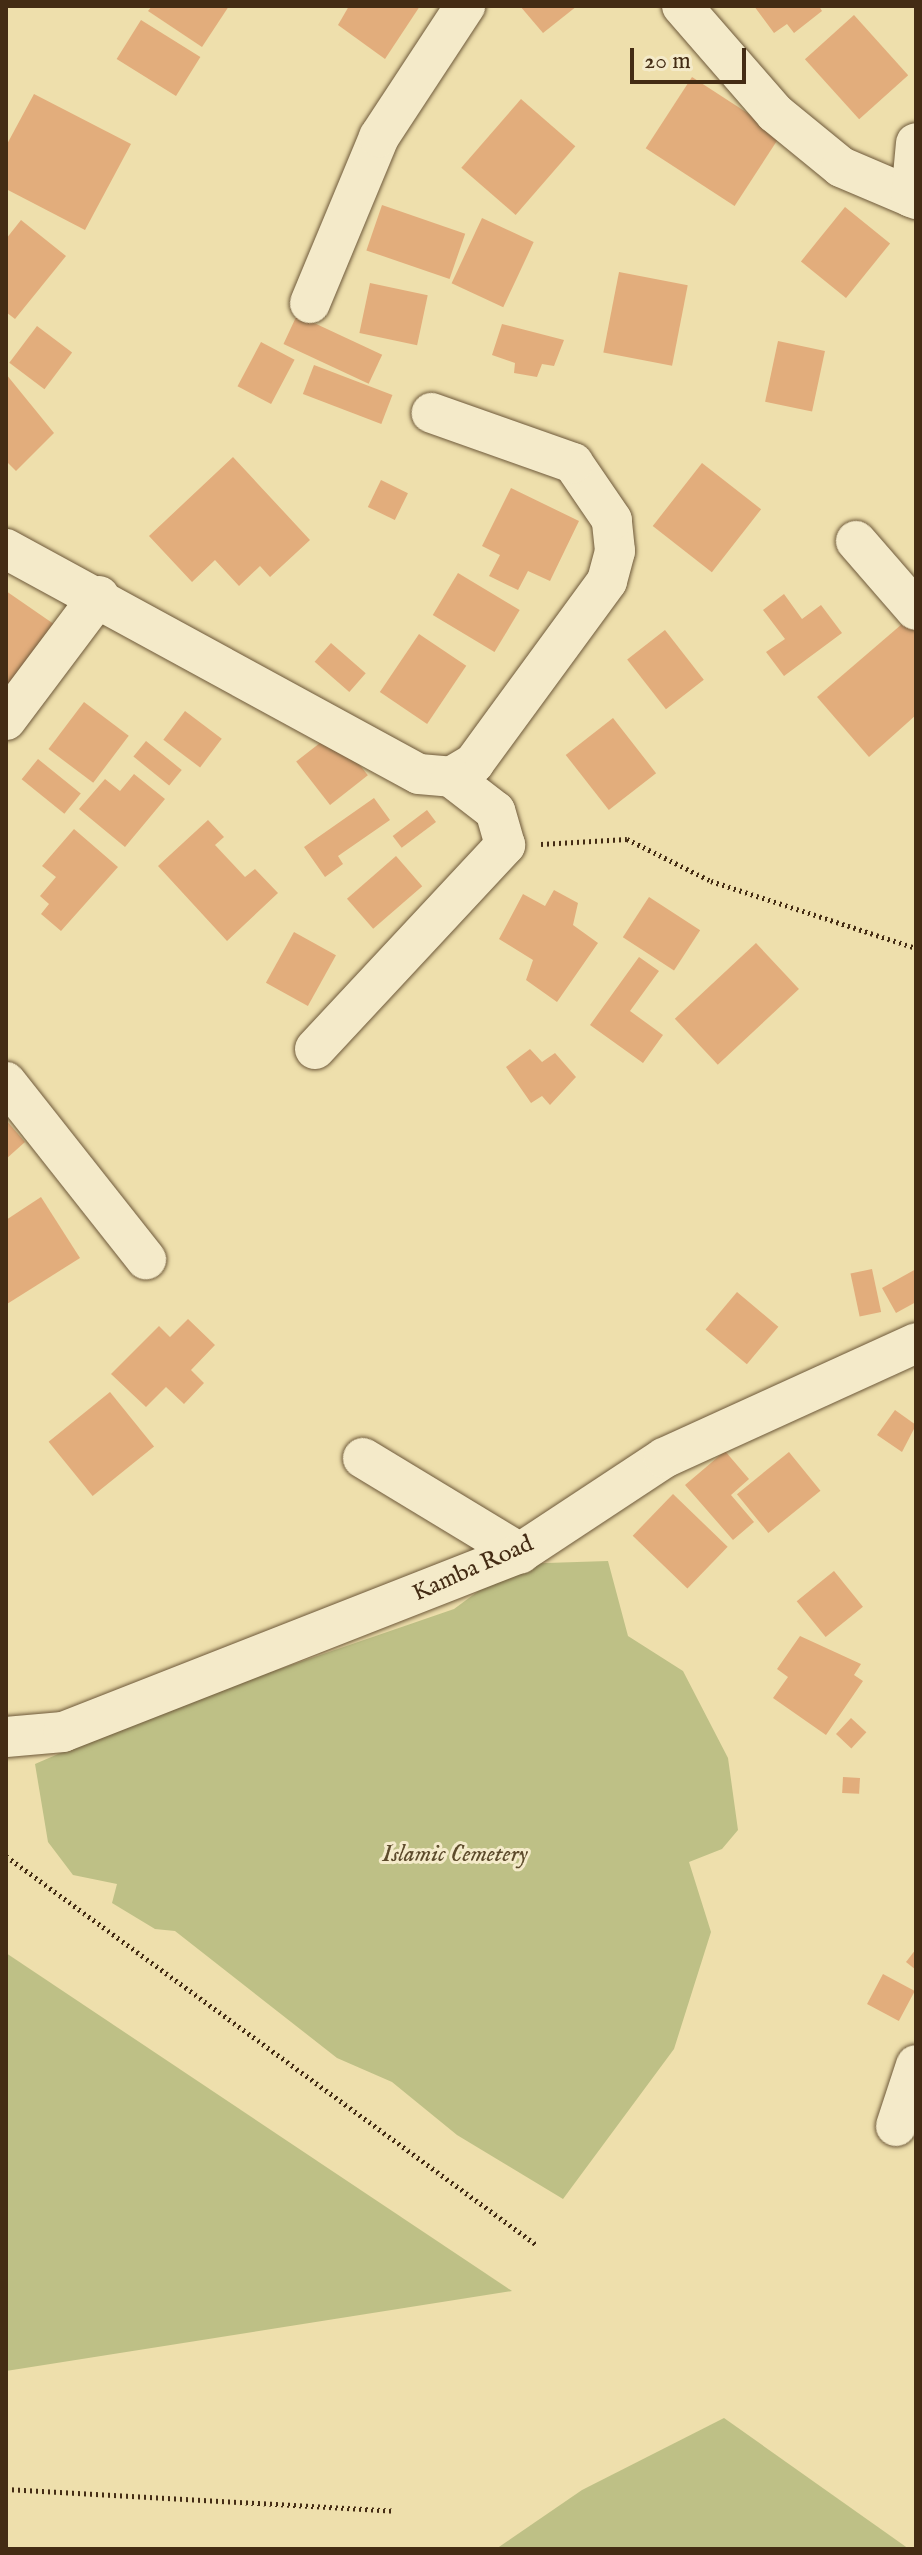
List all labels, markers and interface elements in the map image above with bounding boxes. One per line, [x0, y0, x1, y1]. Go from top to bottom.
scale bar [634, 32, 750, 82]
text: 20 m [644, 46, 691, 77]
street label: Kamba Road [408, 1530, 538, 1608]
park label: Islamic Cemetery [382, 1841, 528, 1869]

